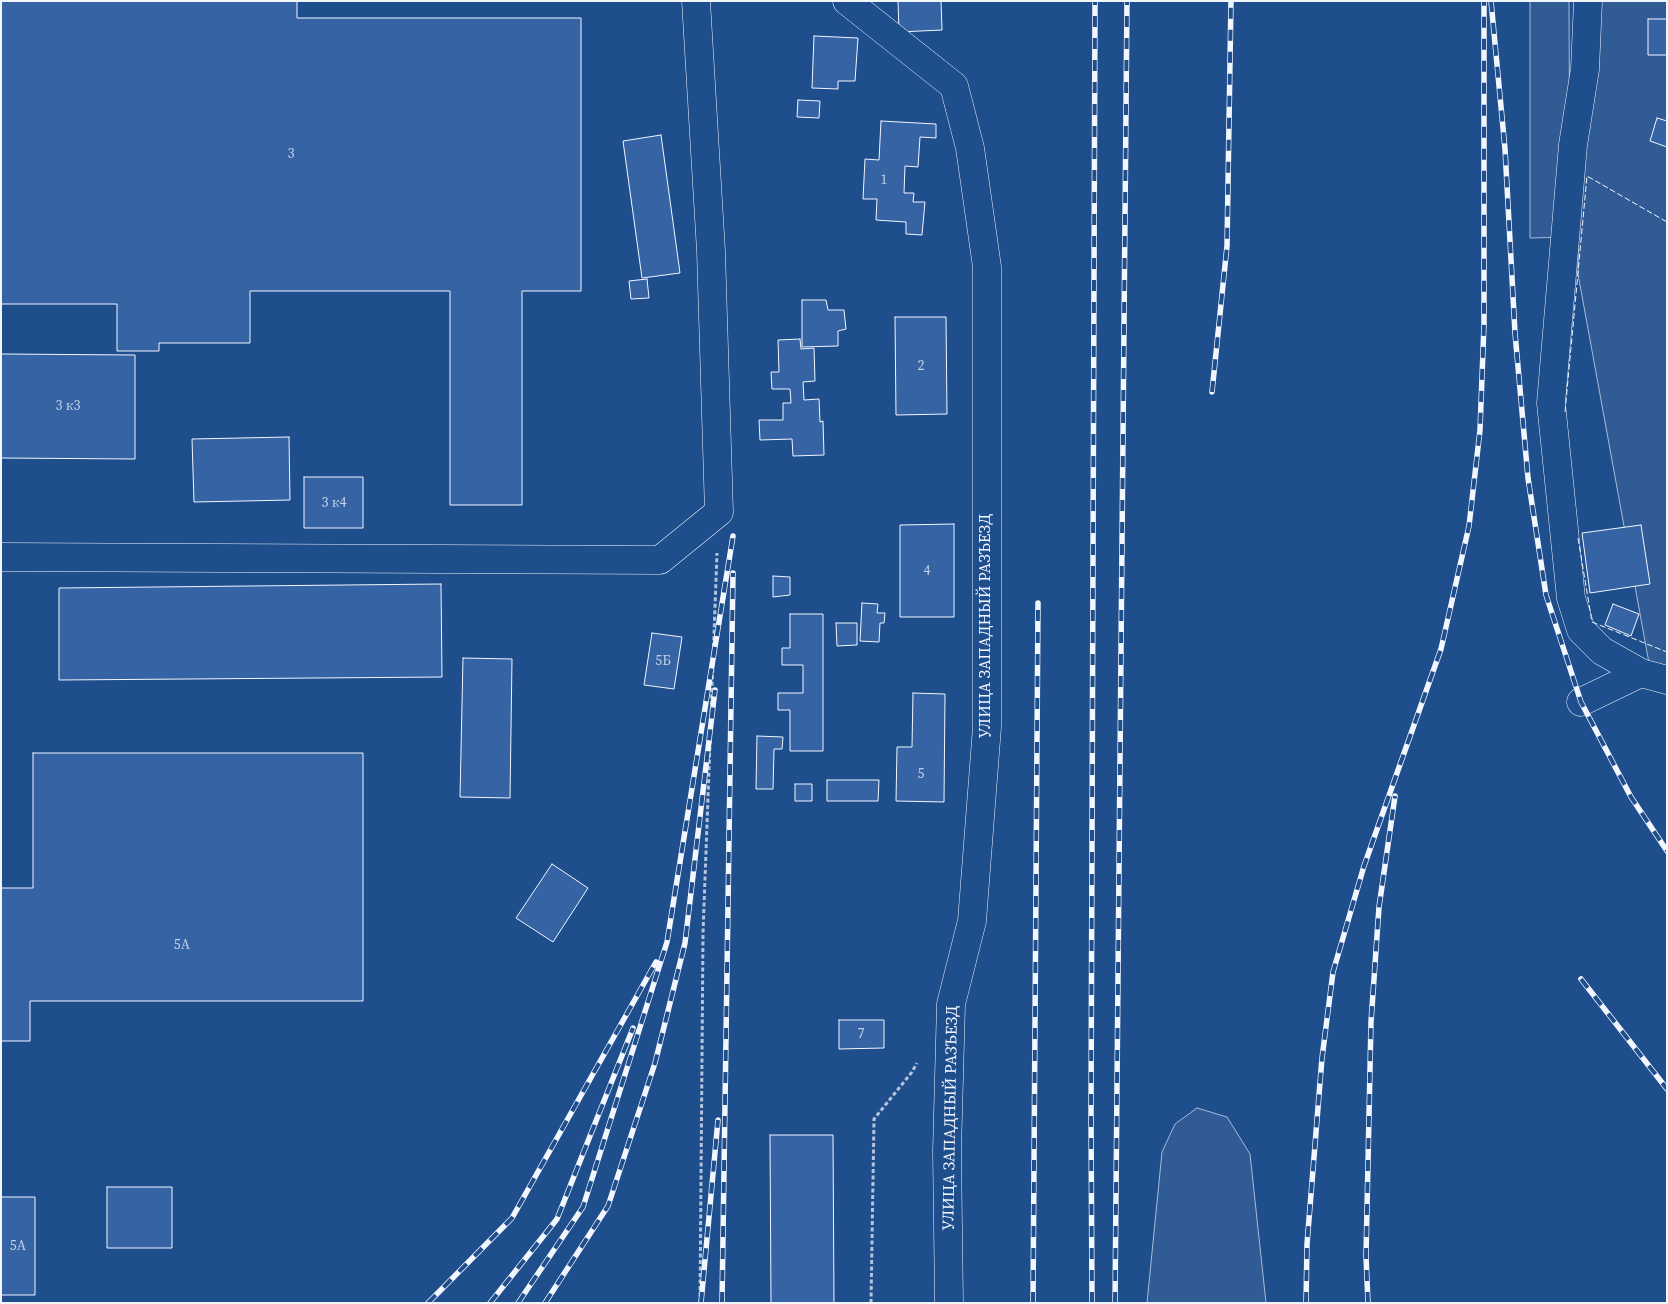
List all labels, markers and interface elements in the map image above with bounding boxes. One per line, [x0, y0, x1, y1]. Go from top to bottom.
house number: 3 [288, 146, 294, 162]
house number: 1 [881, 172, 887, 188]
house number: 2 [918, 358, 924, 374]
house number: 3 к3 [55, 398, 81, 414]
house number: 3 к4 [321, 495, 347, 511]
street label: УЛИЦА ЗАПАДНЫЙ РАЗЪЕЗД [976, 514, 996, 738]
house number: 4 [924, 563, 930, 579]
house number: 5Б [655, 653, 671, 669]
house number: 5 [918, 766, 924, 782]
house number: 5А [174, 937, 190, 953]
street label: УЛИЦА ЗАПАДНЫЙ РАЗЪЕЗД [939, 1006, 963, 1230]
house number: 7 [858, 1026, 864, 1042]
house number: 5А [10, 1238, 26, 1254]

